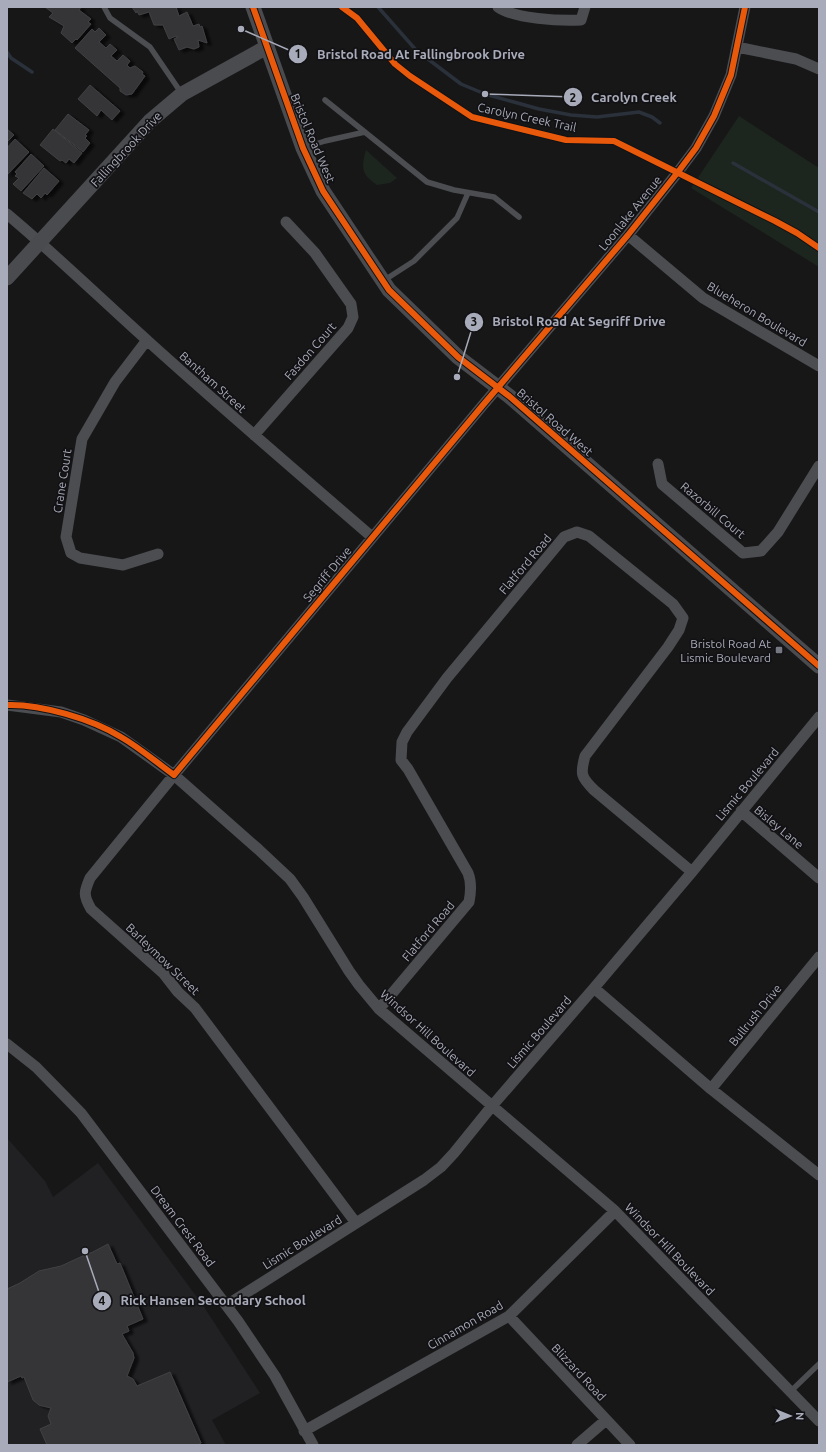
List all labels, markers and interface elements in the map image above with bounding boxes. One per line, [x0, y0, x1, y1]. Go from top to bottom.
callout: Bristol Road At Fallingbrook Drive [288, 42, 533, 67]
text: 1 [295, 47, 301, 60]
text: Bristol Road At Fallingbrook Drive [317, 47, 525, 61]
callout: Carolyn Creek [563, 85, 685, 110]
text: Carolyn Creek [591, 90, 678, 104]
street label: Bristol Road West [288, 91, 338, 185]
text: 2 [570, 91, 577, 104]
street label: Carolyn Creek Trail [476, 100, 578, 134]
street label: Fallingbrook Drive [88, 109, 164, 189]
street label: Loonlake Avenue [596, 173, 664, 253]
street label: Blueheron Boulevard [705, 279, 809, 349]
callout: Bristol Road At Segriff Drive [464, 309, 674, 334]
text: Bristol Road At Segriff Drive [492, 314, 666, 328]
text: 3 [471, 315, 477, 328]
street label: Fasdon Court [282, 320, 338, 382]
street label: Bantham Street [177, 349, 249, 415]
street label: Bristol Road West [515, 386, 596, 459]
street label: Crane Court [51, 448, 74, 514]
street label: Razorbill Court [678, 479, 748, 541]
street label: Flatford Road [496, 532, 554, 596]
street label: Segriff Drive [300, 544, 354, 604]
place label: Bristol Road At Lismic Boulevard [680, 637, 771, 664]
marker: Bristol Road At Lismic Boulevard [774, 645, 784, 655]
street label: Lismic Boulevard [713, 745, 781, 823]
street label: Bisley Lane [752, 803, 806, 851]
street label: Flatford Road [399, 899, 457, 963]
street label: Barleymow Street [124, 921, 203, 997]
street label: Bullrush Drive [726, 982, 784, 1048]
street label: Windsor Hill Boulevard [378, 987, 478, 1079]
street label: Lismic Boulevard [504, 994, 574, 1070]
street label: Dream Crest Road [148, 1183, 218, 1269]
street label: Windsor Hill Boulevard [623, 1200, 717, 1298]
street label: Lismic Boulevard [260, 1212, 344, 1272]
callout: Rick Hansen Secondary School [92, 1288, 313, 1313]
text: Rick Hansen Secondary School [120, 1293, 306, 1307]
text: 4 [99, 1294, 106, 1307]
street label: Cinnamon Road [425, 1298, 505, 1352]
street label: Blizzard Road [549, 1341, 609, 1403]
north arrow [770, 1396, 810, 1436]
text: N [794, 1412, 806, 1420]

